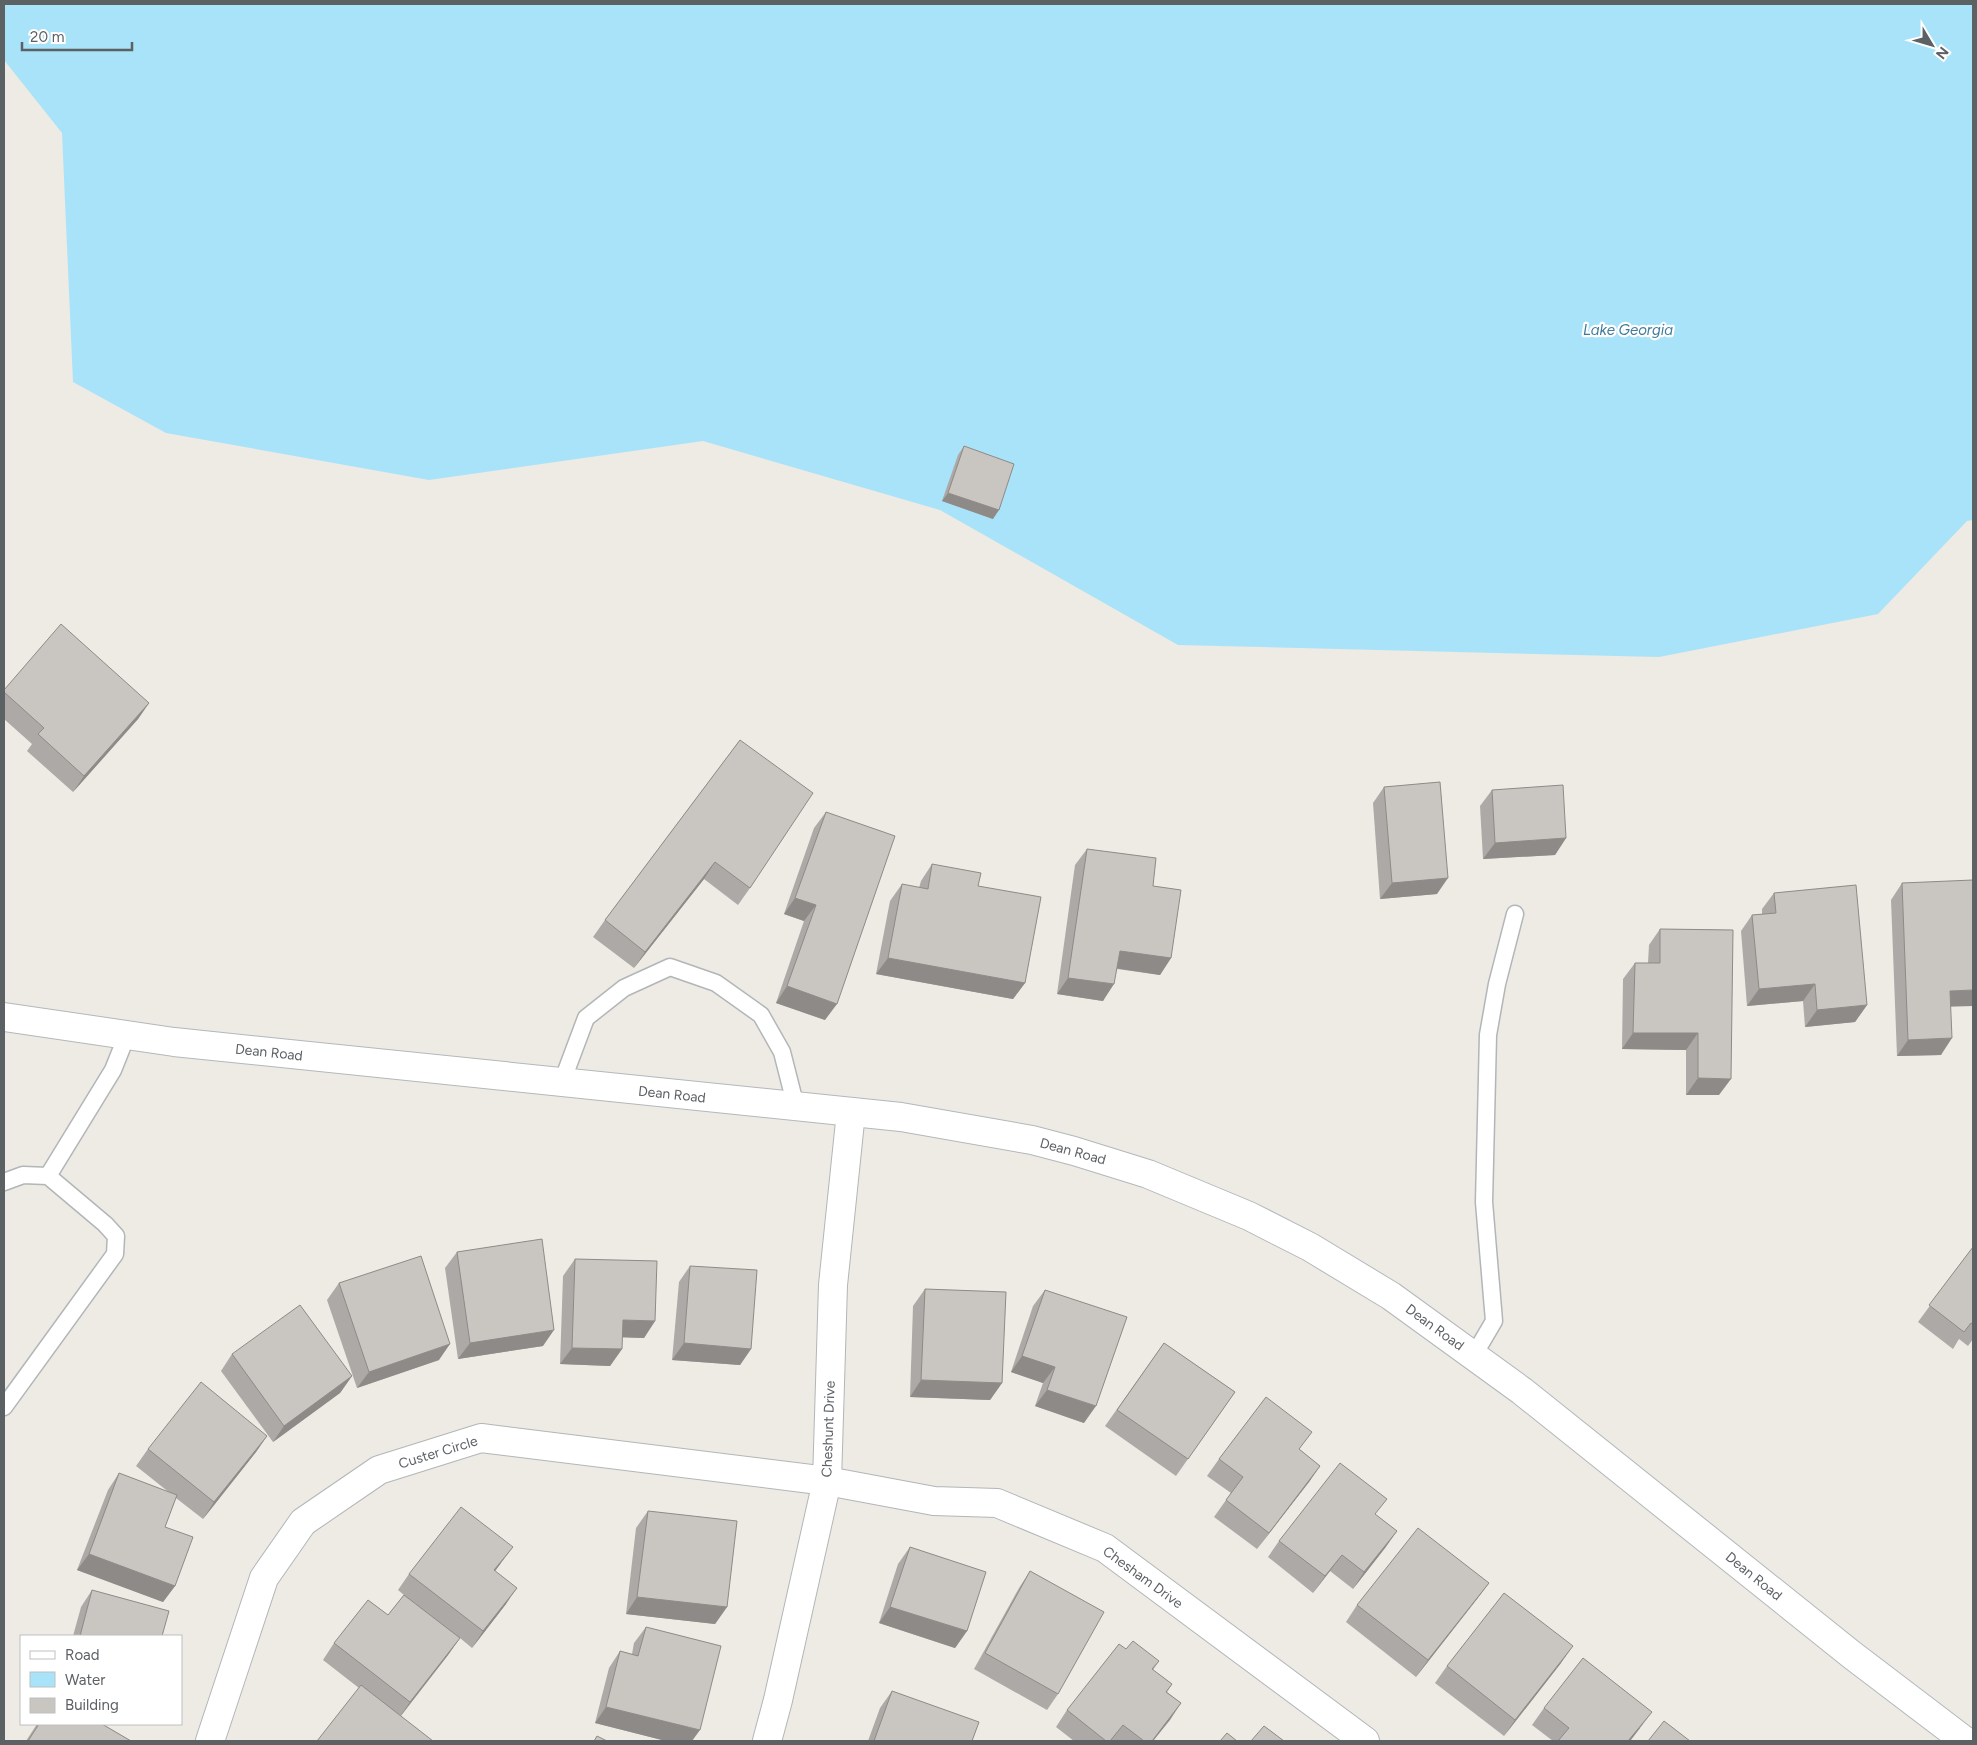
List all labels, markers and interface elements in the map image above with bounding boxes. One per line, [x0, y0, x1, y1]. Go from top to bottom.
scale bar [22, 20, 132, 52]
north arrow [1907, 20, 1957, 70]
text: 20 m [30, 28, 64, 46]
text: N [1932, 43, 1952, 62]
water label: Lake Georgia [1583, 321, 1673, 339]
street label: Dean Road [234, 1040, 304, 1065]
street label: Dean Road [637, 1082, 707, 1107]
street label: Dean Road [1038, 1134, 1108, 1168]
street label: Dean Road [1402, 1301, 1467, 1354]
street label: Cheshunt Drive [818, 1380, 839, 1478]
street label: Custer Circle [396, 1432, 480, 1473]
street label: Chesham Drive [1099, 1543, 1186, 1612]
street label: Dean Road [1722, 1548, 1785, 1604]
legend [20, 1635, 182, 1725]
text: Road [65, 1646, 100, 1664]
text: Water [65, 1671, 105, 1689]
text: Building [65, 1696, 119, 1714]

